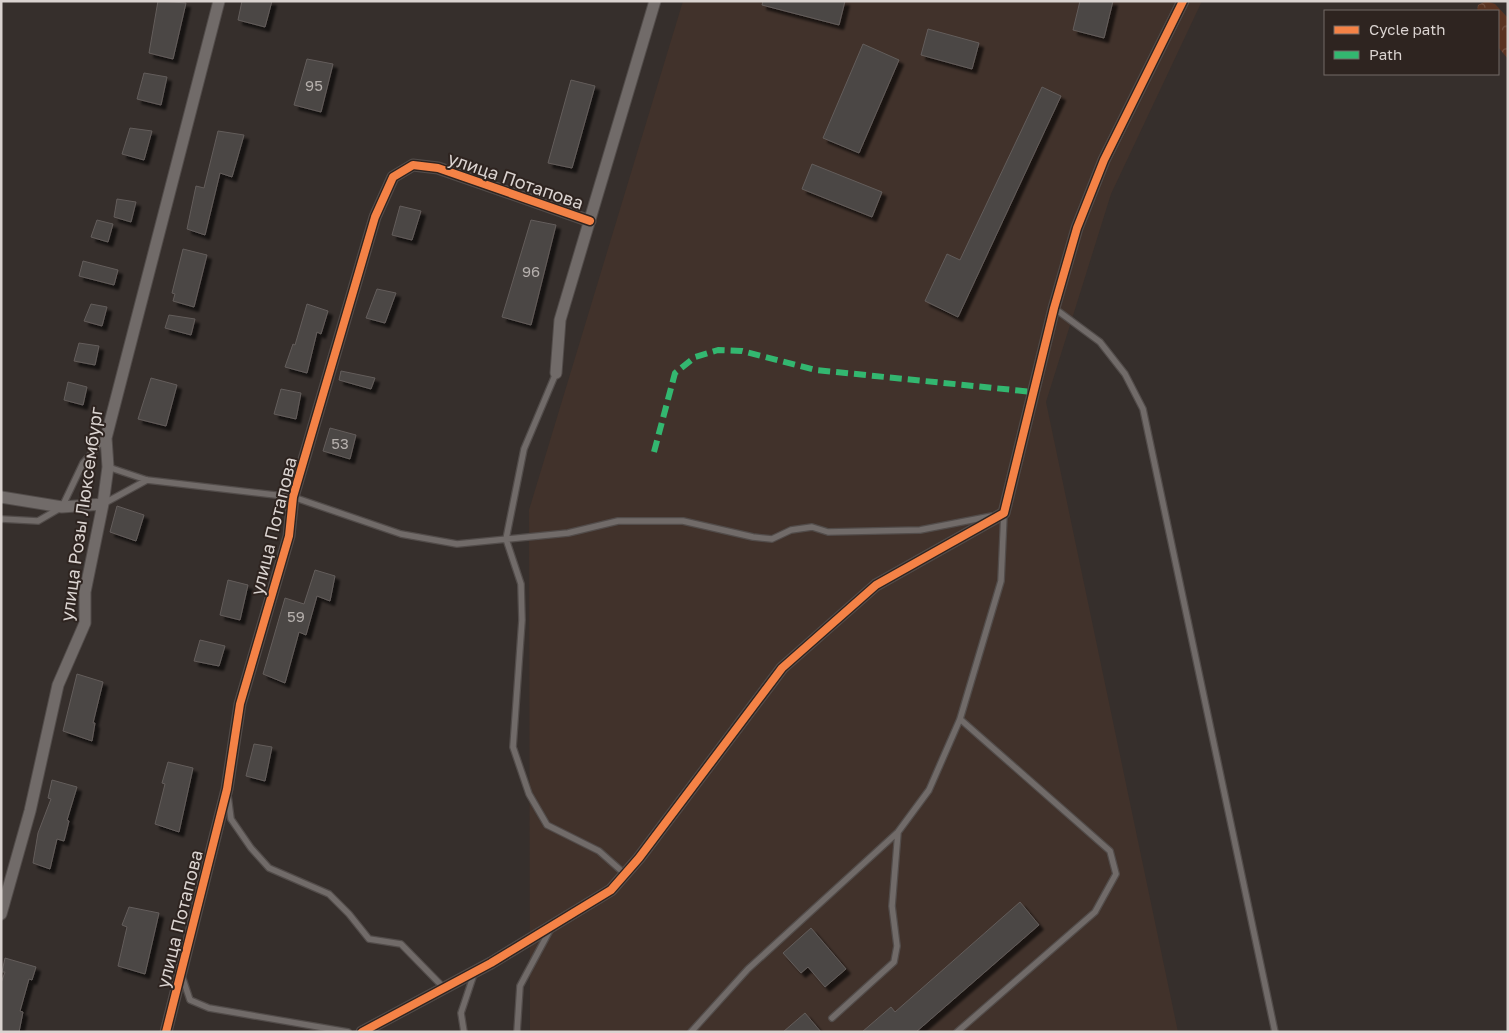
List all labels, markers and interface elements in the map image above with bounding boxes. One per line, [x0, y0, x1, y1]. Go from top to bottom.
legend [1324, 10, 1499, 75]
text: Cycle path [1369, 20, 1445, 38]
text: Path [1369, 45, 1402, 63]
house number: 95 [305, 76, 323, 94]
street label: улица Потапова [445, 146, 587, 214]
house number: 96 [522, 262, 540, 280]
street label: улица Розы Люксембург [55, 405, 107, 623]
house number: 53 [331, 434, 349, 452]
street label: улица Потапова [245, 454, 301, 598]
house number: 59 [287, 607, 305, 625]
street label: улица Потапова [151, 847, 207, 991]

